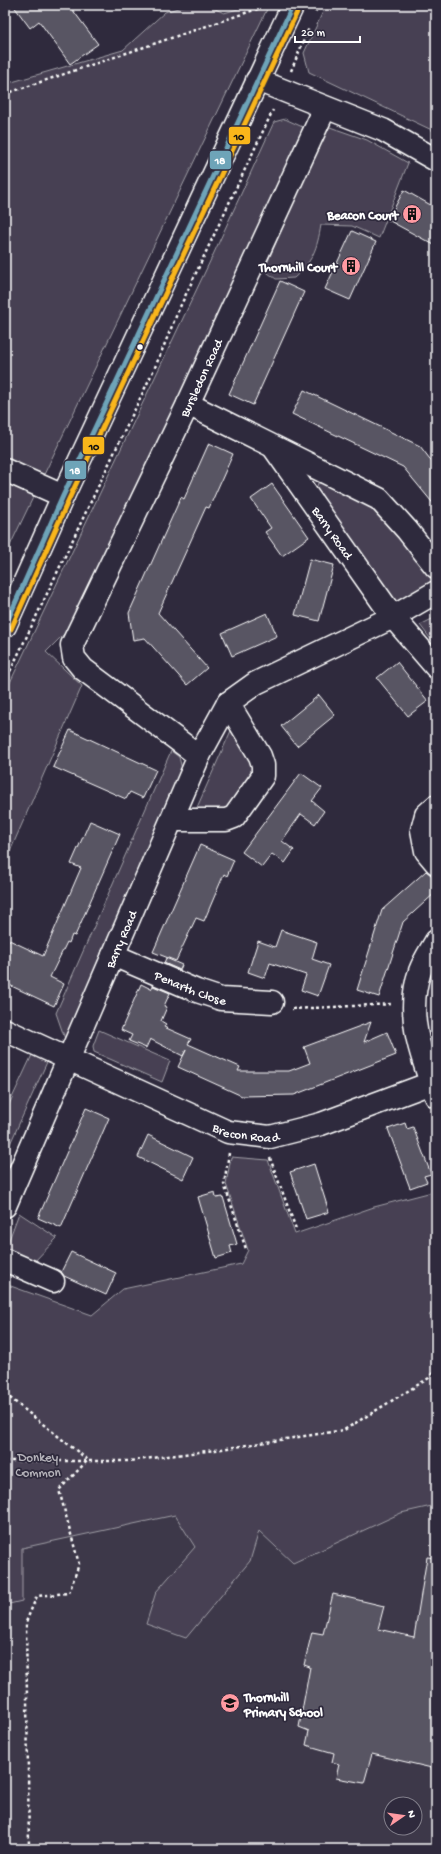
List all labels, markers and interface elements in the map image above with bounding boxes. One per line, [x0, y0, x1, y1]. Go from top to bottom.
scale bar [295, 18, 360, 44]
text: 20 m [301, 27, 326, 41]
line badge: 10 [228, 126, 251, 145]
text: 10 [233, 132, 245, 144]
line badge: 18 [209, 150, 232, 170]
text: 18 [214, 156, 225, 168]
building icon: Beacon Court [401, 203, 423, 225]
place label: Beacon Court [326, 209, 400, 224]
building icon: Thornhill Court [340, 255, 362, 277]
place label: Thornhill Court [258, 261, 339, 276]
street label: Bursledon Road [178, 336, 228, 421]
unlabelled marker [135, 342, 145, 352]
line badge: 10 [82, 436, 105, 455]
text: 10 [88, 442, 100, 454]
line badge: 18 [64, 460, 87, 480]
text: 18 [69, 466, 80, 478]
street label: Barry Road [307, 504, 356, 564]
street label: Barry Road [103, 908, 142, 972]
street label: Penarth Close [151, 968, 227, 1009]
street label: Brecon Road [209, 1121, 282, 1147]
park label: Donkey Common [15, 1451, 61, 1481]
place label: Thornhill Primary School [243, 1691, 323, 1721]
school or university icon: Thornhill Primary School [219, 1692, 241, 1714]
north arrow [383, 1796, 423, 1836]
text: N [404, 1809, 417, 1819]

